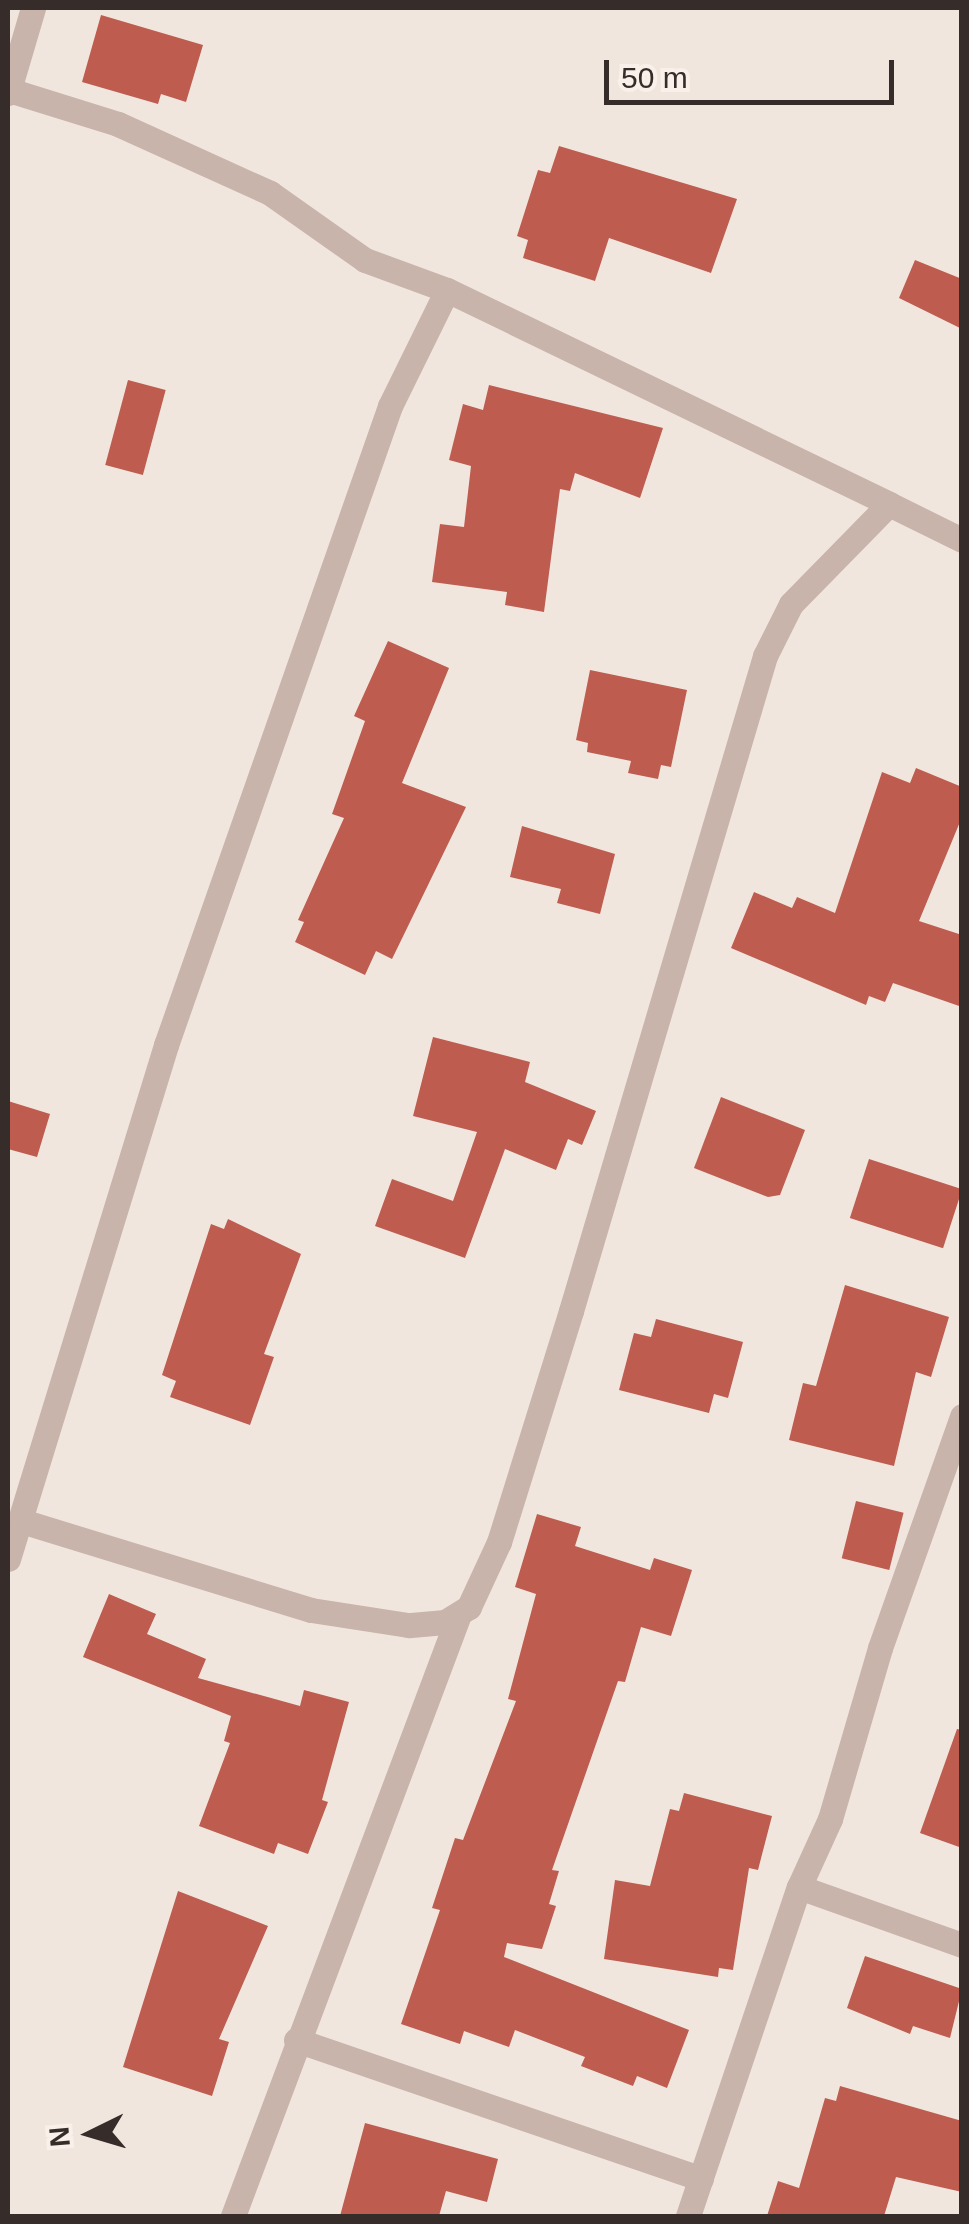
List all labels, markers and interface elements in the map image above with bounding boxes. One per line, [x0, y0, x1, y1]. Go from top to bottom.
scale bar [609, 40, 899, 102]
text: 50 m [621, 61, 688, 94]
north arrow [40, 2084, 140, 2184]
text: N [43, 2125, 76, 2148]

